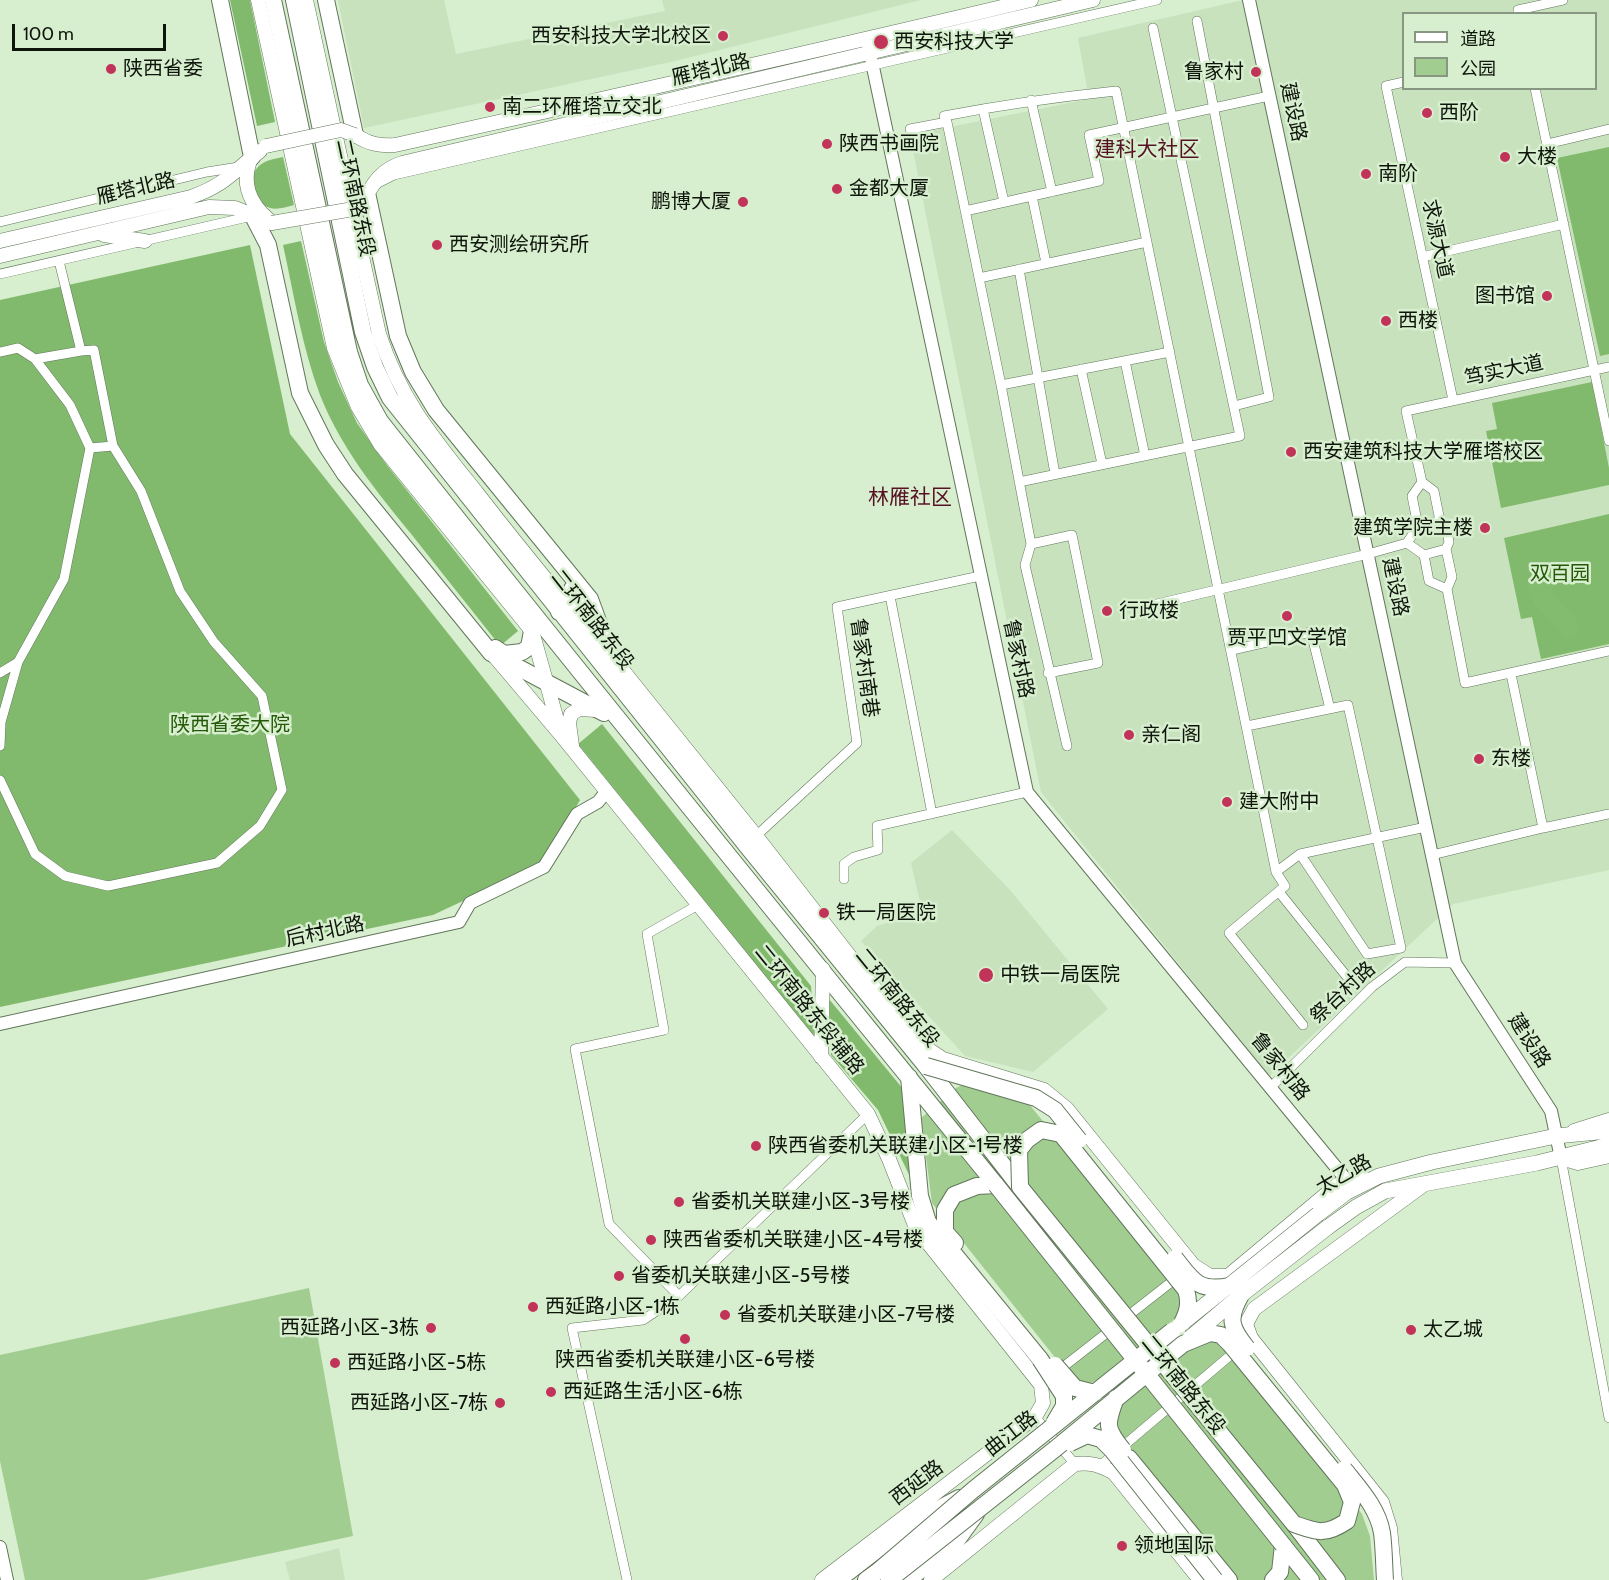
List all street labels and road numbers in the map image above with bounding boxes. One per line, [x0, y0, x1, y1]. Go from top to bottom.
street label: 雁塔北路 [669, 49, 753, 91]
street label: 建设路 [1275, 80, 1311, 144]
street label: 二环南路东段 [331, 137, 379, 259]
street label: 雁塔北路 [94, 168, 178, 210]
street label: 求源大道 [1417, 197, 1457, 281]
street label: 笃实大道 [1462, 351, 1546, 391]
street label: 建设路 [1377, 555, 1413, 619]
street label: 二环南路东段 [546, 565, 638, 675]
street label: 鲁家村南巷 [845, 617, 883, 719]
street label: 鲁家村路 [998, 617, 1038, 701]
street label: 后村北路 [283, 912, 367, 952]
street label: 二环南路东段辅路 [749, 940, 869, 1080]
street label: 二环南路东段 [850, 944, 944, 1052]
street label: 祭台村路 [1306, 957, 1380, 1029]
street label: 建设路 [1503, 1009, 1555, 1073]
street label: 鲁家村路 [1246, 1028, 1314, 1106]
street label: 太乙路 [1312, 1150, 1376, 1200]
street label: 二环南路东段 [1136, 1331, 1230, 1439]
street label: 曲江路 [980, 1406, 1042, 1462]
street label: 西延路 [886, 1455, 948, 1511]

